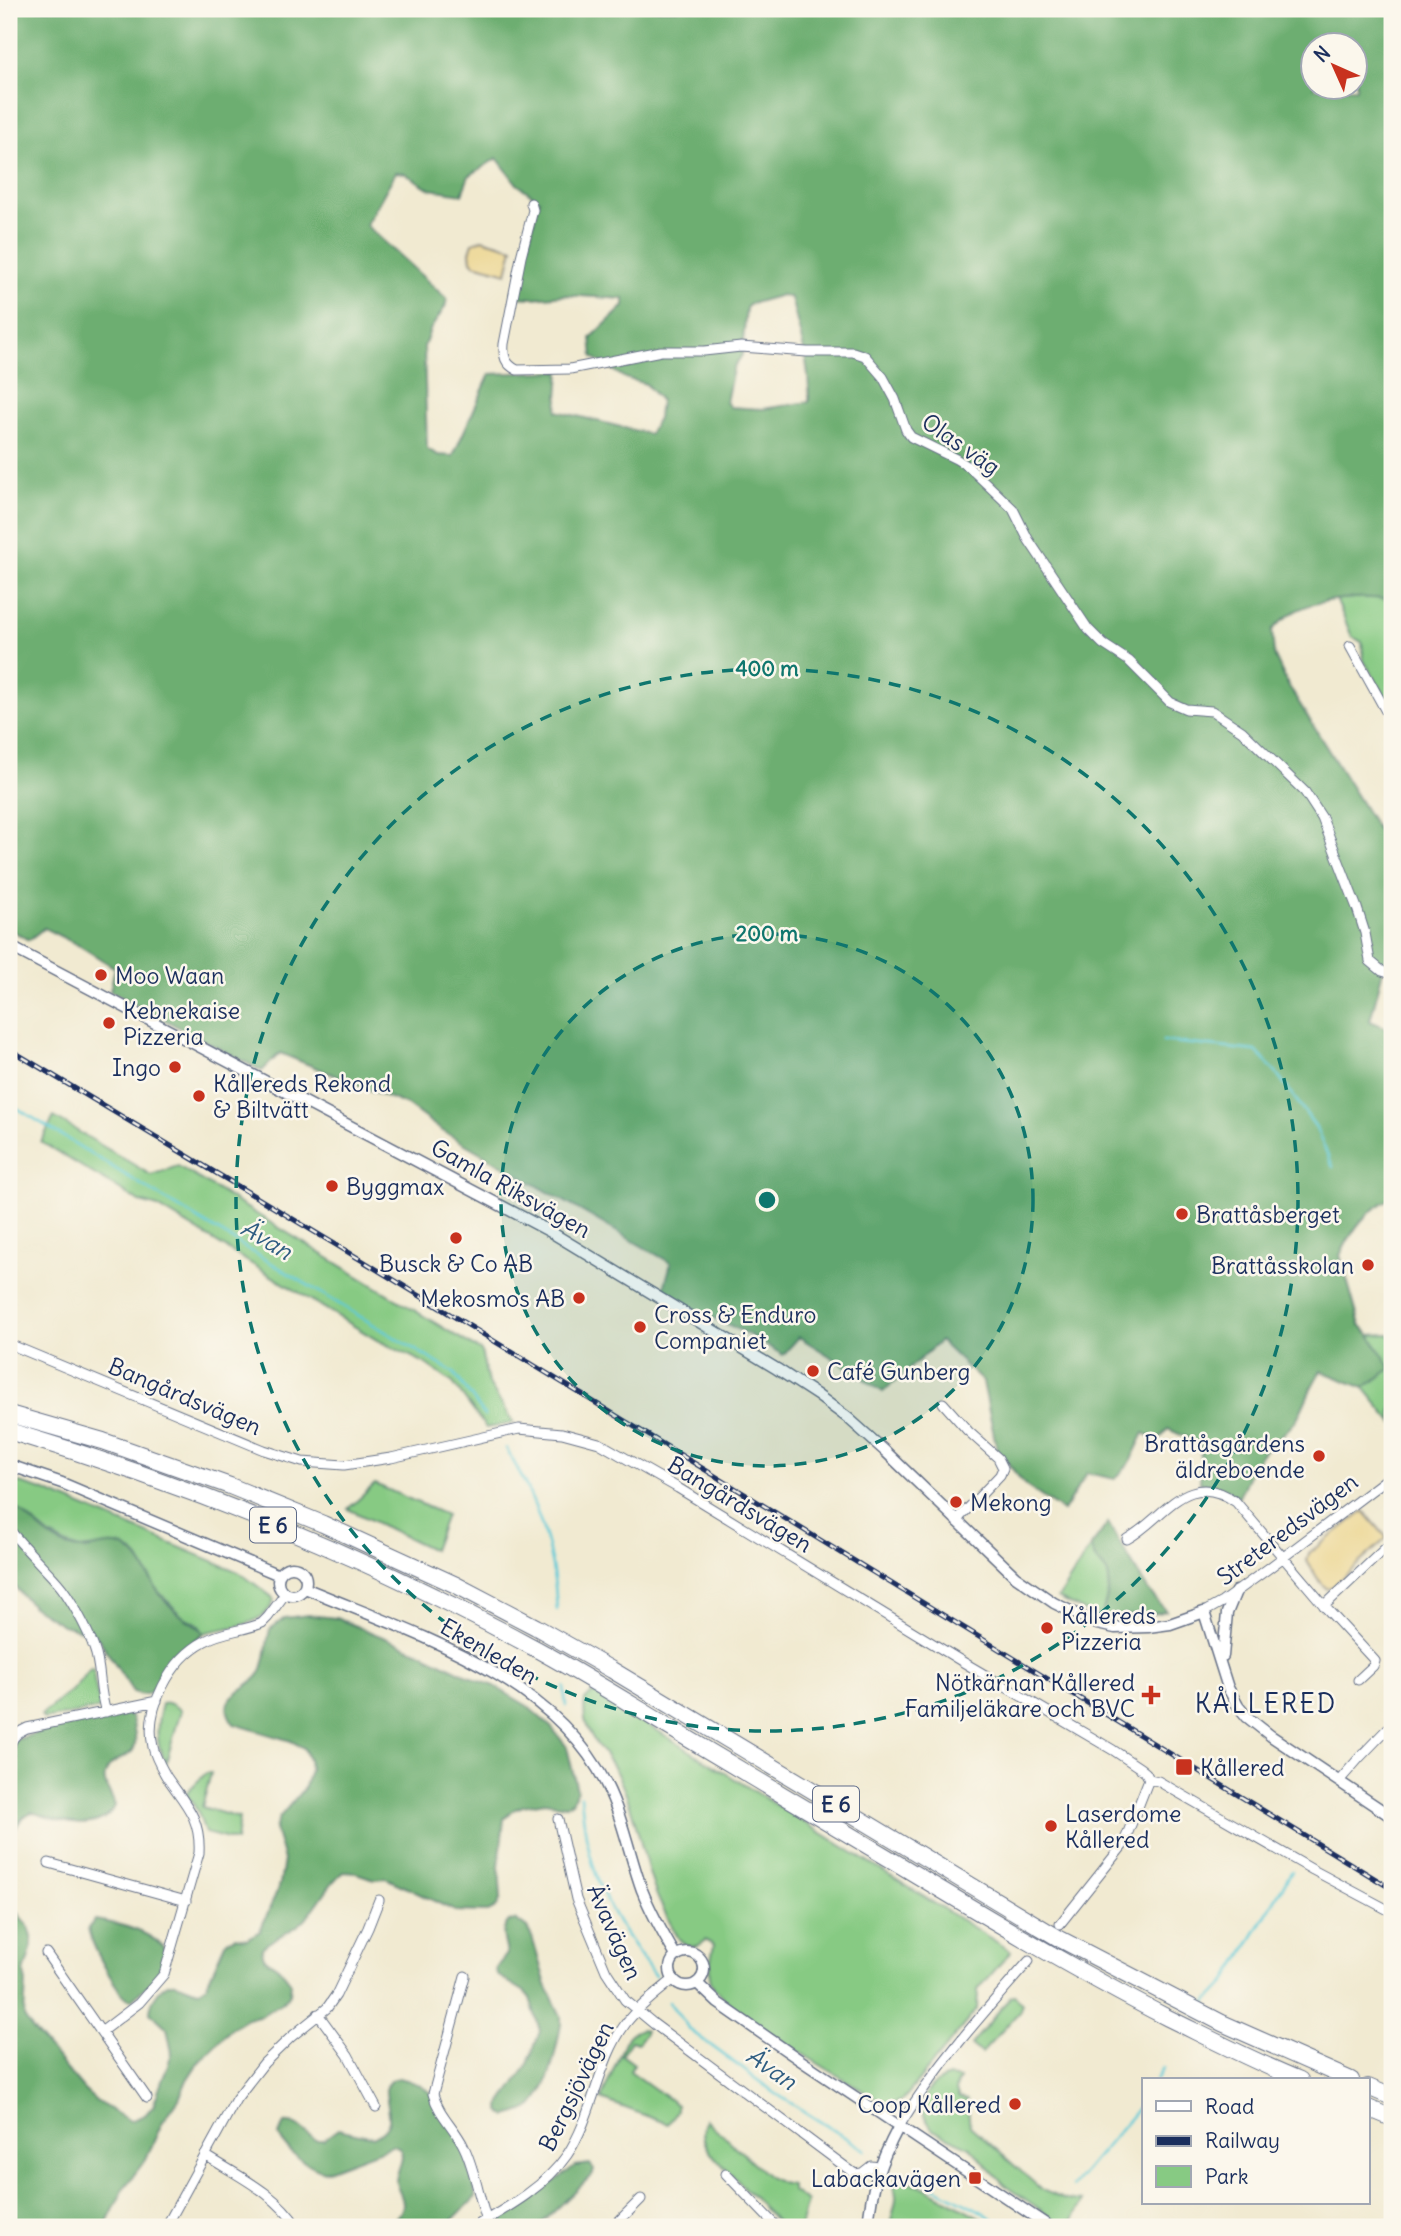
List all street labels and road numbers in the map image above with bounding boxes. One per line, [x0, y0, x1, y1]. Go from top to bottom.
street label: Olas väg [916, 407, 1006, 481]
street label: Gamla Riksvägen [426, 1132, 596, 1244]
street label: Bangårdsvägen [104, 1351, 266, 1441]
street label: Bangårdsvägen [663, 1450, 817, 1558]
street label: Streteredsvägen [1211, 1467, 1363, 1591]
road number: E 6 [250, 1508, 296, 1542]
street label: Ekenleden [435, 1612, 543, 1690]
road number: E 6 [813, 1786, 859, 1822]
street label: Ävavägen [581, 1880, 649, 1984]
street label: Bergsjövägen [532, 2016, 620, 2156]

